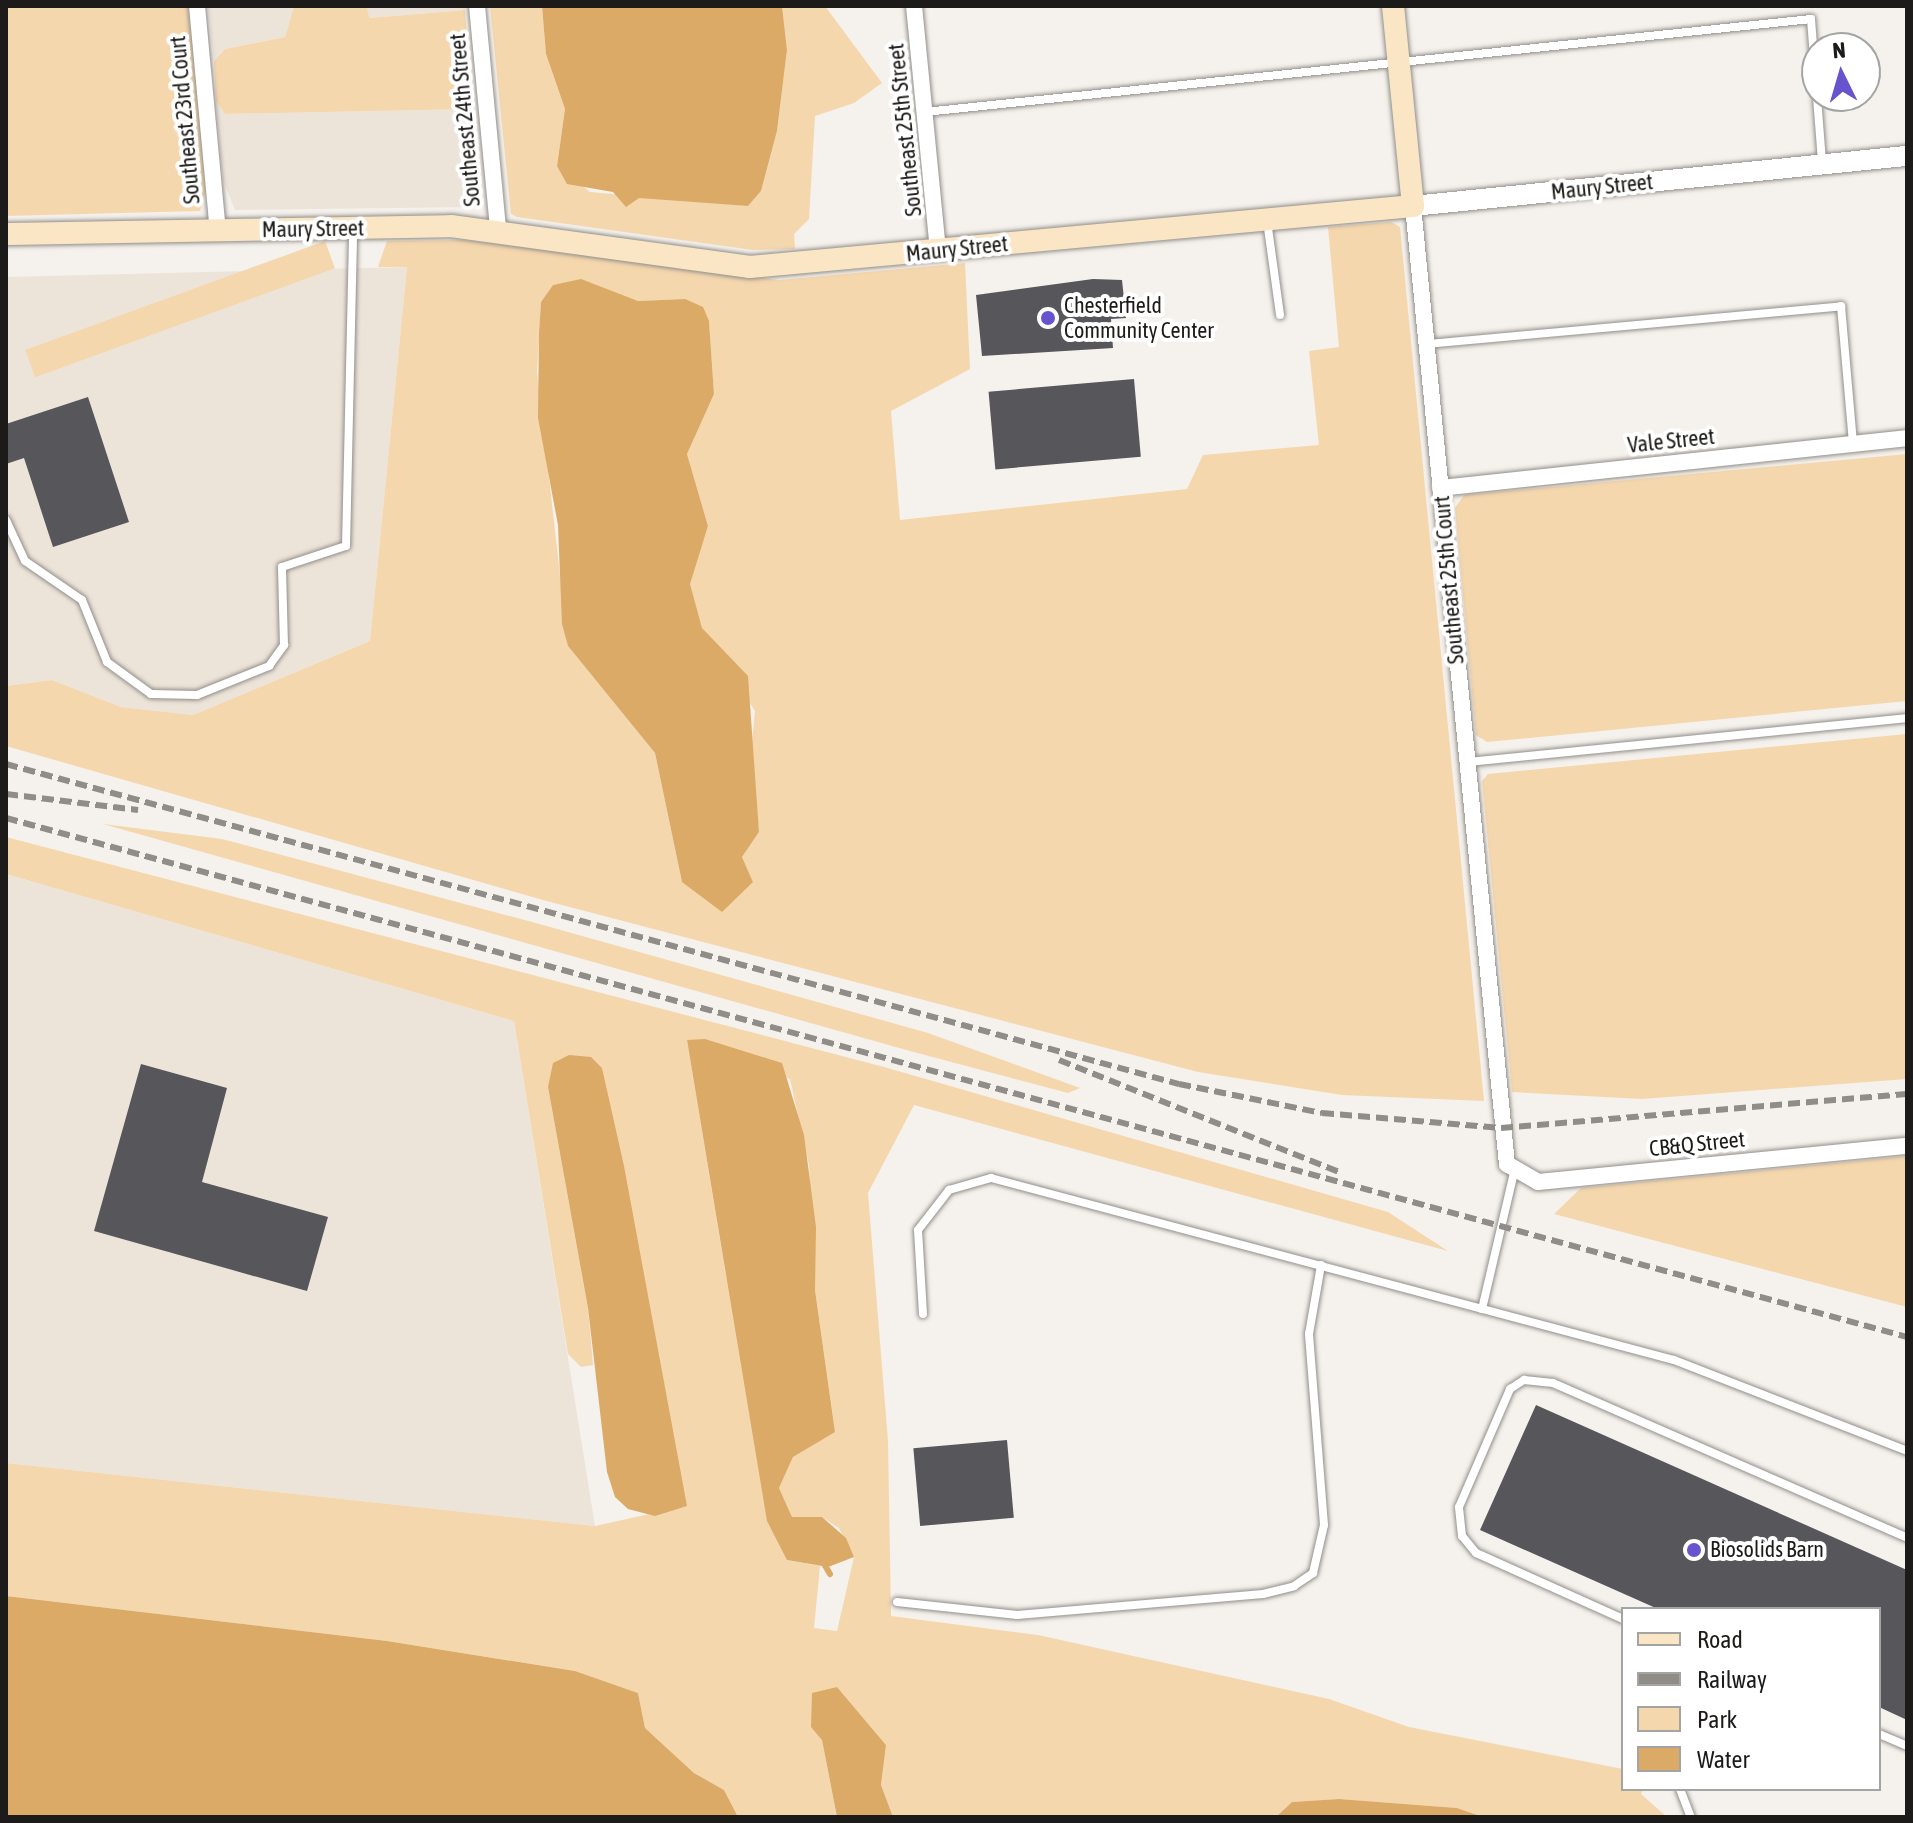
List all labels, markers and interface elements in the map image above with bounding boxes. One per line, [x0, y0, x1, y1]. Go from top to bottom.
street label: Southeast 24th Street [444, 32, 486, 208]
north arrow [1801, 32, 1881, 112]
street label: Southeast 23rd Court [165, 35, 205, 205]
text: N [1831, 37, 1847, 64]
street label: Southeast 25th Street [883, 42, 927, 218]
street label: Maury Street [1550, 169, 1654, 205]
street label: Maury Street [262, 215, 364, 243]
street label: Maury Street [905, 231, 1009, 267]
place label: Chesterfield Community Center [1064, 292, 1214, 344]
marker: Chesterfield Community Center [1039, 309, 1057, 327]
street label: Vale Street [1626, 423, 1716, 459]
street label: Southeast 25th Court [1428, 495, 1470, 665]
street label: CB&Q Street [1648, 1126, 1746, 1162]
place label: Biosolids Barn [1710, 1537, 1824, 1563]
marker: Biosolids Barn [1685, 1541, 1703, 1559]
legend [1621, 1607, 1881, 1791]
text: Road [1697, 1626, 1743, 1653]
text: Railway [1697, 1666, 1767, 1693]
text: Park [1697, 1706, 1737, 1733]
text: Water [1697, 1746, 1750, 1773]

